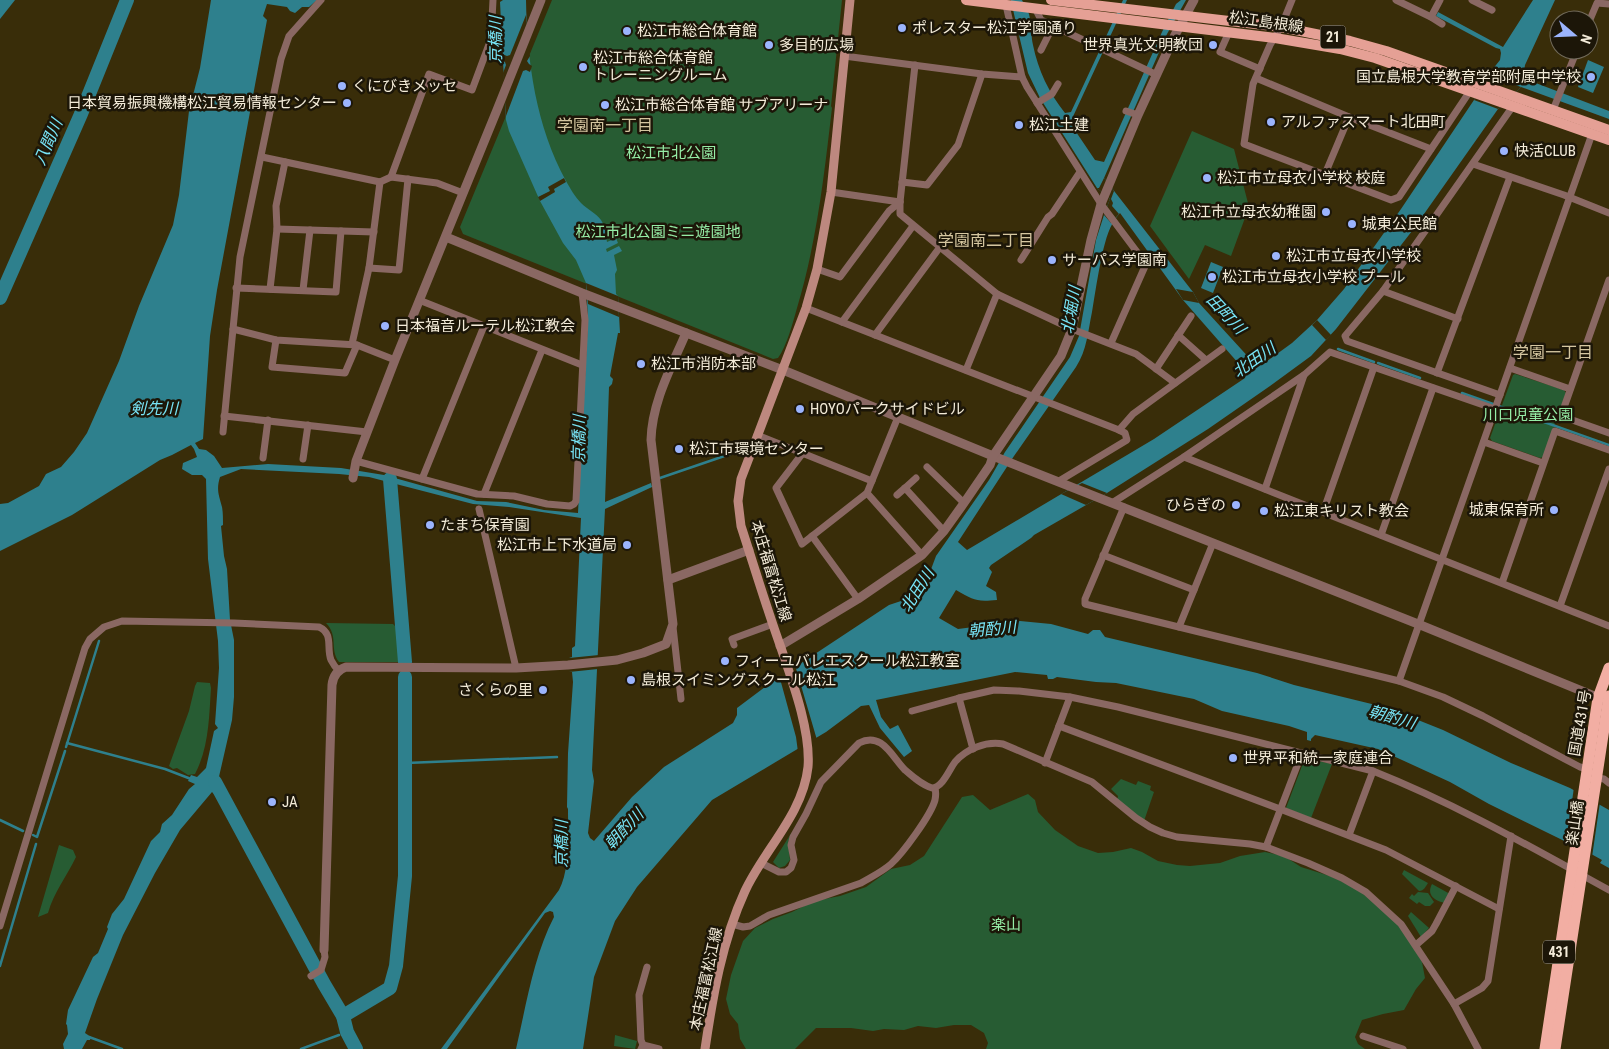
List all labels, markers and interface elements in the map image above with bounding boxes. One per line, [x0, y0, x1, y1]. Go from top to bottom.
street label: 松江島根線 [1228, 8, 1304, 36]
north arrow [1549, 10, 1599, 60]
water label: 京橋川 [486, 14, 505, 64]
place label: ポレスター松江学園通り [912, 19, 1077, 37]
place label: 松江市総合体育館 [637, 22, 757, 40]
marker: ポレスター松江学園通り [896, 22, 908, 34]
marker: 松江市総合体育館 [621, 25, 633, 37]
road number: 21 [1320, 26, 1346, 48]
text: N [1577, 33, 1595, 46]
place label: 多目的広場 [779, 36, 854, 54]
place label: 世界真光文明教団 [1083, 36, 1203, 54]
marker: 多目的広場 [763, 39, 775, 51]
marker: 世界真光文明教団 [1207, 39, 1219, 51]
place label: 松江市総合体育館 トレーニングルーム [593, 49, 728, 84]
marker: 松江市総合体育館 トレーニングルーム [577, 61, 589, 73]
place label: 国立島根大学教育学部附属中学校 [1356, 68, 1581, 86]
marker: 国立島根大学教育学部附属中学校 [1585, 71, 1597, 83]
place label: くにびきメッセ [352, 77, 457, 95]
marker: くにびきメッセ [336, 80, 348, 92]
place label: 日本貿易振興機構松江貿易情報センター [67, 94, 337, 112]
place label: 松江市総合体育館 サブアリーナ [615, 96, 828, 114]
marker: 日本貿易振興機構松江貿易情報センター [341, 97, 353, 109]
marker: 松江市総合体育館 サブアリーナ [599, 99, 611, 111]
place label: アルファスマート北田町 [1281, 113, 1445, 131]
water label: 八間川 [30, 114, 67, 168]
district label: 学園南一丁目 [557, 116, 653, 135]
place label: 松江土建 [1029, 116, 1089, 134]
marker: アルファスマート北田町 [1265, 116, 1277, 128]
marker: 松江土建 [1013, 119, 1025, 131]
place label: 快活CLUB [1514, 142, 1576, 160]
park label: 松江市北公園 [626, 144, 716, 162]
marker: 快活CLUB [1498, 145, 1510, 157]
place label: 松江市立母衣小学校 校庭 [1217, 169, 1385, 187]
marker: 松江市立母衣小学校 校庭 [1201, 172, 1213, 184]
place label: 松江市立母衣幼稚園 [1181, 203, 1316, 221]
marker: 松江市立母衣幼稚園 [1320, 206, 1332, 218]
place label: 城東公民館 [1362, 215, 1437, 233]
marker: 城東公民館 [1346, 218, 1358, 230]
park label: 松江市北公園ミニ遊園地 [575, 223, 741, 241]
district label: 学園南二丁目 [938, 231, 1034, 250]
place label: 松江市立母衣小学校 [1286, 247, 1421, 265]
marker: 松江市立母衣小学校 [1270, 250, 1282, 262]
place label: サーパス学園南 [1062, 251, 1167, 269]
marker: サーパス学園南 [1046, 254, 1058, 266]
place label: 松江市立母衣小学校 プール [1222, 268, 1405, 286]
marker: 松江市立母衣小学校 プール [1206, 271, 1218, 283]
water label: 北堀川 [1057, 283, 1085, 335]
water label: 田町川 [1203, 290, 1251, 339]
place label: 日本福音ルーテル松江教会 [395, 317, 575, 335]
marker: 日本福音ルーテル松江教会 [379, 320, 391, 332]
water label: 北田川 [1229, 337, 1281, 382]
district label: 学園一丁目 [1513, 343, 1593, 362]
place label: 松江市消防本部 [651, 355, 756, 373]
marker: 松江市消防本部 [635, 358, 647, 370]
water label: 剣先川 [130, 399, 180, 418]
place label: HOYOパークサイドビル [810, 400, 965, 418]
marker: HOYOパークサイドビル [794, 403, 806, 415]
park label: 川口児童公園 [1483, 406, 1573, 424]
water label: 京橋川 [569, 413, 589, 463]
place label: 松江市環境センター [689, 440, 824, 458]
marker: 松江市環境センター [673, 443, 685, 455]
place label: ひらぎの [1166, 496, 1226, 514]
marker: ひらぎの [1230, 499, 1242, 511]
place label: 城東保育所 [1469, 501, 1544, 519]
place label: 松江東キリスト教会 [1274, 502, 1409, 520]
marker: 城東保育所 [1548, 504, 1560, 516]
marker: 松江東キリスト教会 [1258, 505, 1270, 517]
place label: たまち保育園 [440, 516, 530, 534]
street label: 本庄福富松江線 [747, 518, 795, 624]
marker: たまち保育園 [424, 519, 436, 531]
place label: 松江市上下水道局 [497, 536, 617, 554]
marker: 松江市上下水道局 [621, 539, 633, 551]
water label: 北田川 [896, 563, 939, 615]
water label: 朝酌川 [967, 617, 1019, 641]
place label: フィーユバレエスクール松江教室 [735, 652, 960, 670]
marker: フィーユバレエスクール松江教室 [719, 655, 731, 667]
place label: 島根スイミングスクール松江 [641, 671, 836, 689]
marker: 島根スイミングスクール松江 [625, 674, 637, 686]
place label: さくらの里 [458, 681, 533, 699]
marker: さくらの里 [537, 684, 549, 696]
street label: 国道431号 [1565, 688, 1595, 758]
water label: 朝酌川 [1366, 701, 1420, 733]
place label: 世界平和統一家庭連合 [1243, 749, 1393, 767]
marker: 世界平和統一家庭連合 [1227, 752, 1239, 764]
place label: JA [282, 793, 298, 811]
marker: JA [266, 796, 278, 808]
street label: 楽山橋 [1563, 799, 1587, 847]
water label: 朝酌川 [601, 804, 649, 853]
water label: 京橋川 [552, 818, 571, 868]
park label: 楽山 [991, 916, 1021, 934]
street label: 本庄福富松江線 [686, 926, 726, 1032]
road number: 431 [1543, 940, 1575, 964]

